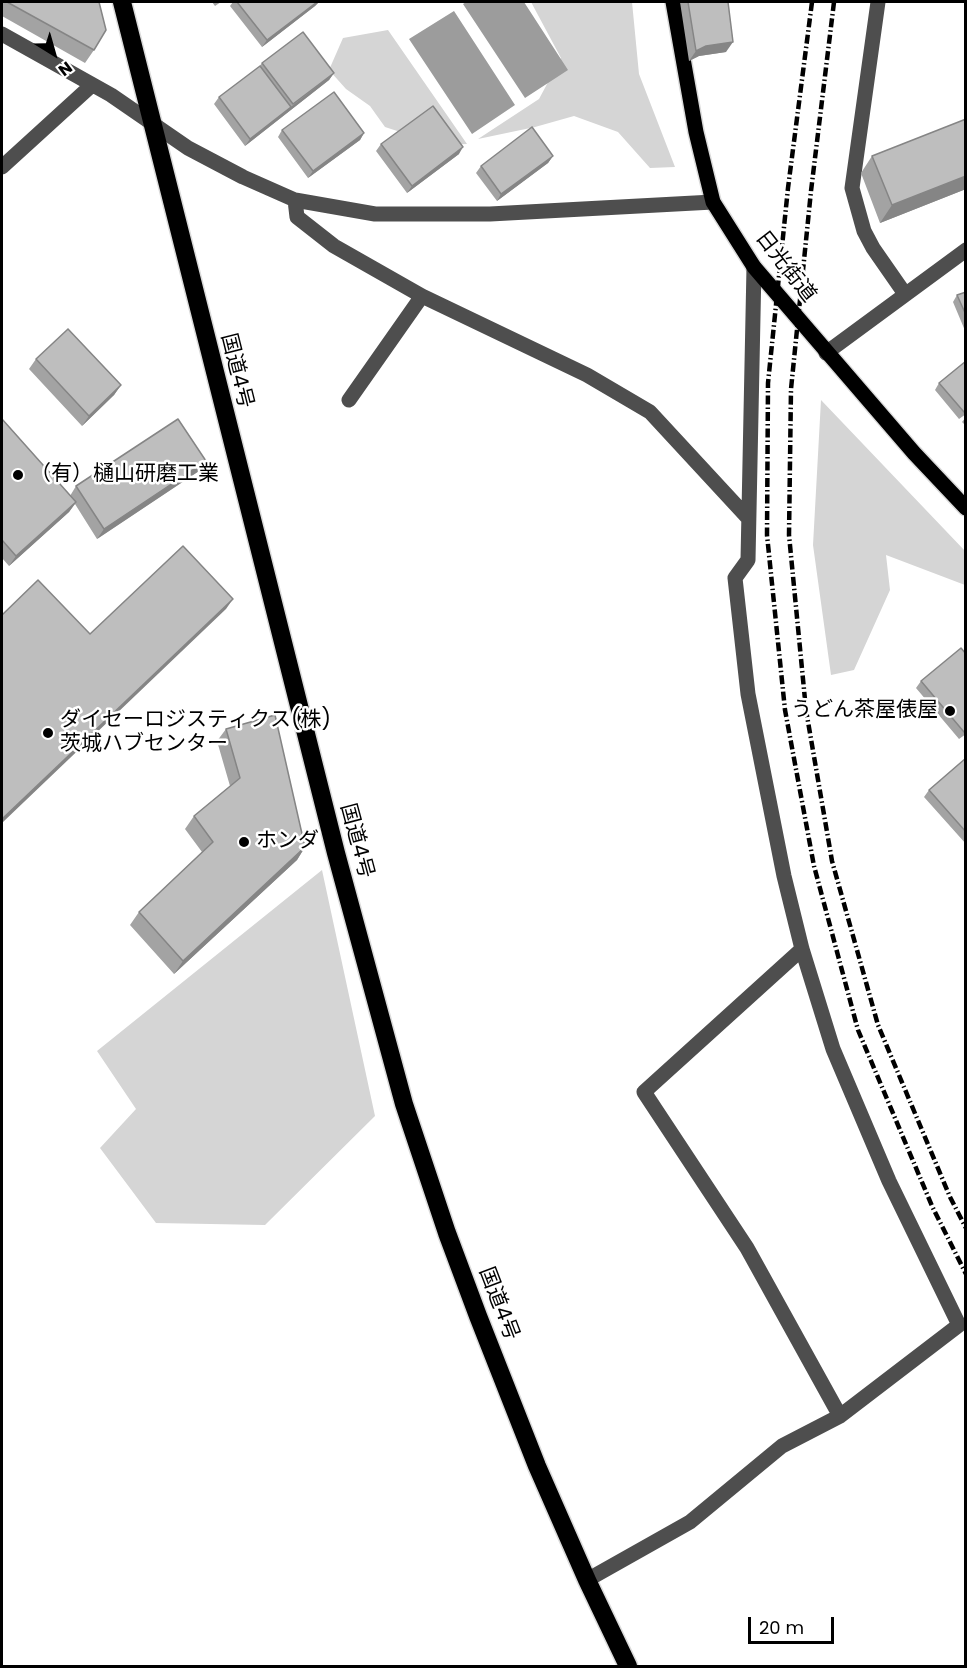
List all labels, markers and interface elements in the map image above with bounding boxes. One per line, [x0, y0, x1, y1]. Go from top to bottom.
north arrow [24, 24, 84, 84]
text: N [53, 56, 77, 82]
street label: 日光街道 [749, 226, 821, 308]
street label: 国道4号 [215, 331, 257, 411]
place label: （有）樋山研磨工業 [30, 462, 219, 488]
marker: （有）樋山研磨工業 [11, 468, 25, 482]
place label: うどん茶屋俵屋 [791, 698, 938, 724]
marker: うどん茶屋俵屋 [943, 704, 957, 718]
place label: ダイセーロジスティクス(株) 茨城ハブセンター [60, 708, 331, 758]
marker: ダイセーロジスティクス(株) 茨城ハブセンター [41, 726, 55, 740]
street label: 国道4号 [334, 801, 378, 881]
place label: ホンダ [256, 829, 319, 855]
marker: ホンダ [237, 835, 251, 849]
street label: 国道4号 [473, 1264, 523, 1344]
scale bar [751, 1605, 836, 1643]
text: 20 m [759, 1615, 804, 1640]

